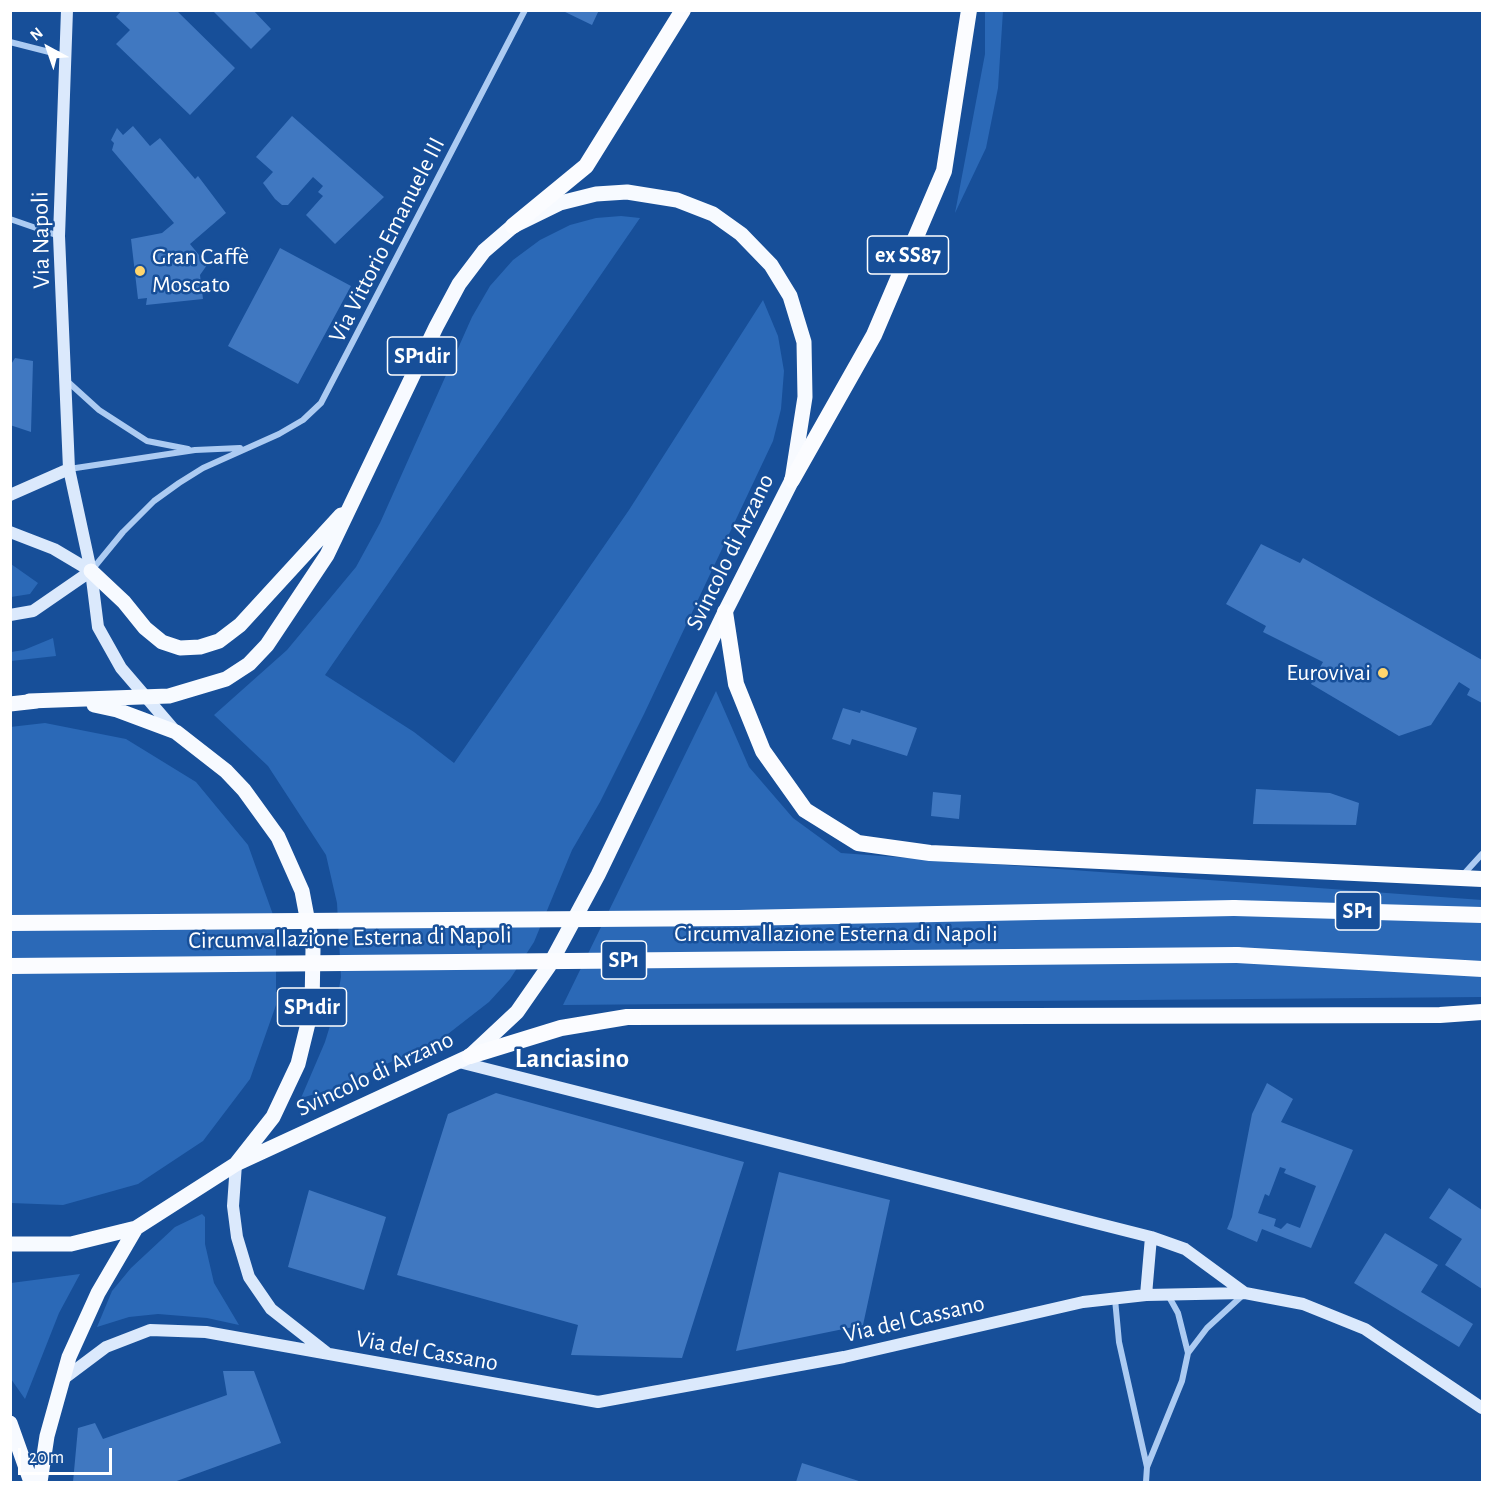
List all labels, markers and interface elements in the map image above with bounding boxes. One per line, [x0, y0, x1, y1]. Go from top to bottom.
north arrow [18, 18, 78, 78]
text: N [27, 25, 46, 44]
street label: Via Vittorio Emanuele III [323, 132, 451, 348]
street label: Via Napoli [26, 191, 56, 289]
road number: ex SS87 [868, 236, 948, 274]
place label: Gran Caffè Moscato [152, 243, 249, 299]
marker: Gran Caffè Moscato [133, 264, 147, 278]
road number: SP1dir [388, 337, 456, 375]
street label: Svincolo di Arzano [680, 469, 780, 635]
place label: Eurovivai [1286, 659, 1371, 687]
marker: Eurovivai [1376, 666, 1390, 680]
road number: SP1 [1336, 892, 1380, 930]
street label: Circumvallazione Esterna di Napoli [674, 920, 998, 948]
street label: Circumvallazione Esterna di Napoli [188, 921, 512, 955]
road number: SP1 [602, 941, 646, 979]
road number: SP1dir [278, 988, 346, 1026]
street label: Svincolo di Arzano [292, 1025, 458, 1123]
district label: Lanciasino [515, 1043, 629, 1075]
street label: Via del Cassano [841, 1289, 987, 1349]
street label: Via del Cassano [354, 1324, 500, 1378]
scale bar [21, 1436, 116, 1474]
text: 20 m [29, 1449, 64, 1467]

